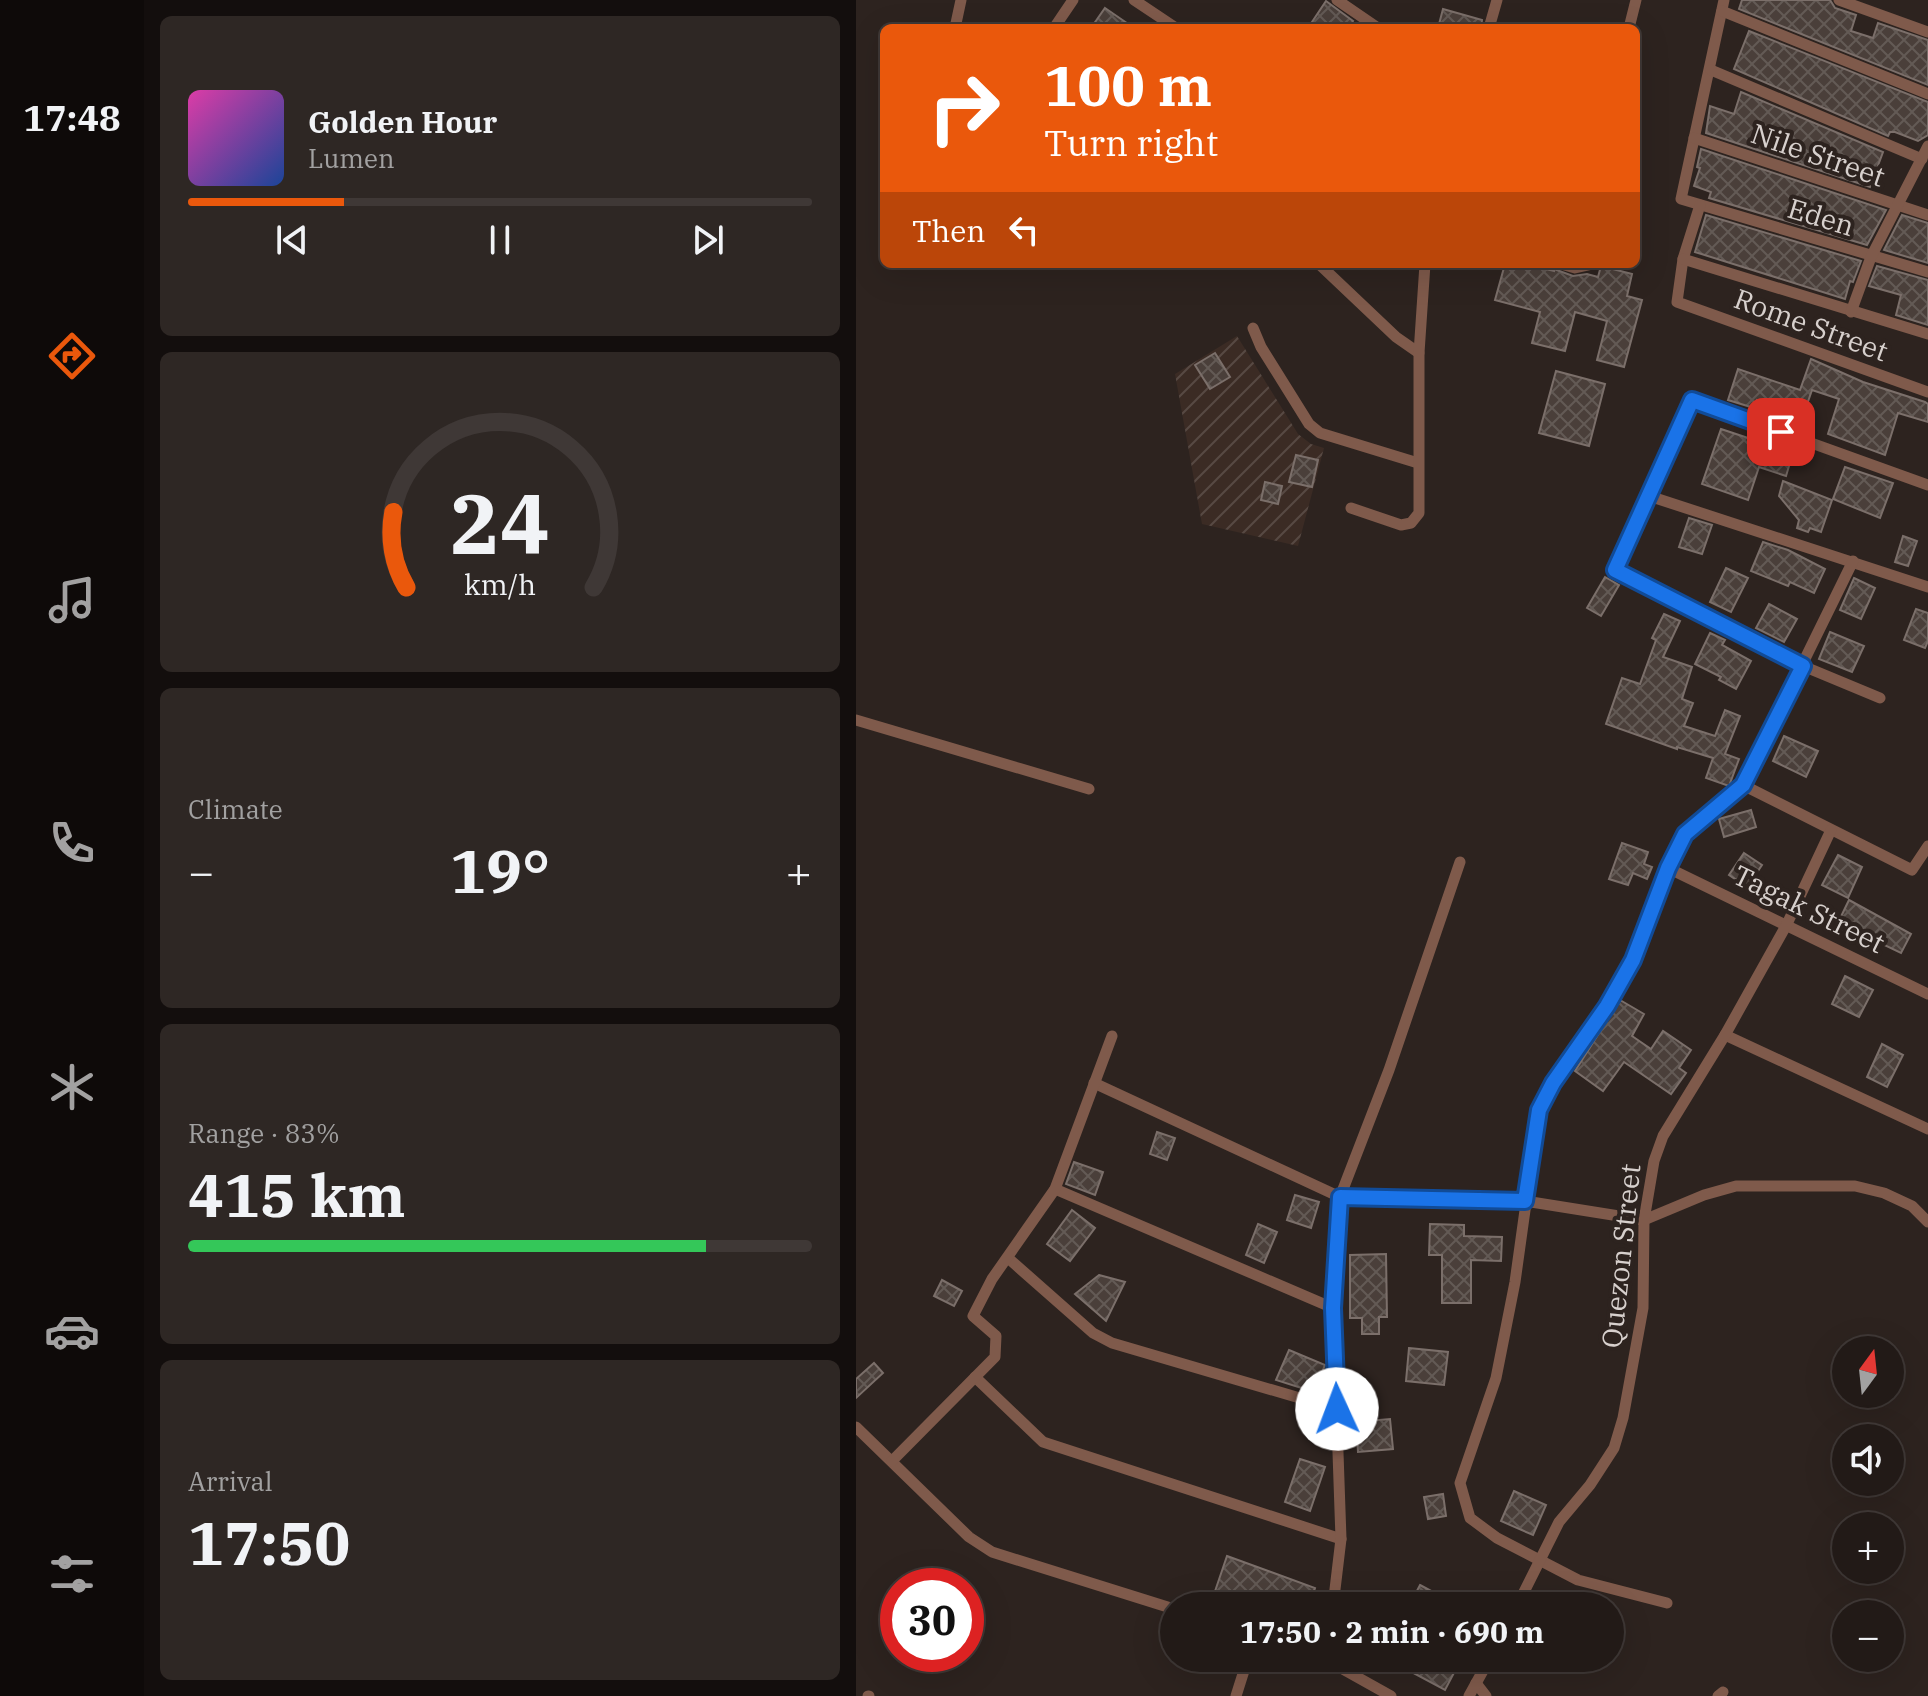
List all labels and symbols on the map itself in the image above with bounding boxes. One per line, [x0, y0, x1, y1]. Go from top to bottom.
street label: Nile Street [1746, 114, 1890, 195]
street label: Eden [1783, 189, 1859, 244]
street label: Rome Street [1729, 280, 1893, 369]
pin [1747, 398, 1815, 466]
street label: Tagak Street [1727, 856, 1891, 961]
street label: Quezon Street [1592, 1162, 1649, 1350]
north arrow [1832, 1336, 1904, 1408]
position arrow [1295, 1367, 1379, 1451]
speed limit sign: 30 [880, 1568, 984, 1672]

